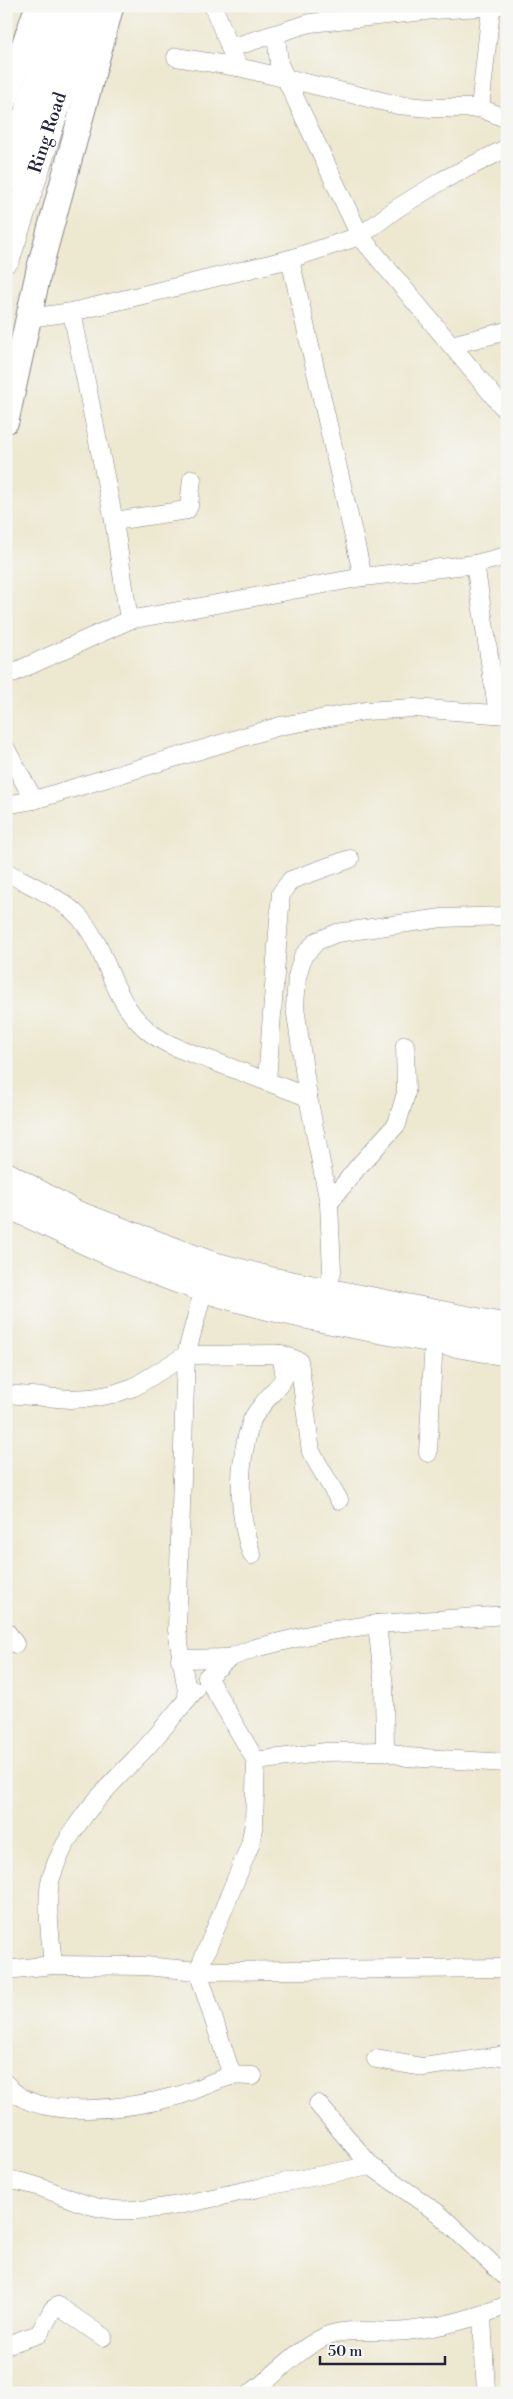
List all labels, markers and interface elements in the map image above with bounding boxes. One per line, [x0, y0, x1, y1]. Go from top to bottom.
street label: Ring Road [23, 88, 72, 176]
scale bar [320, 2334, 446, 2366]
text: 50 m [328, 2342, 362, 2361]

